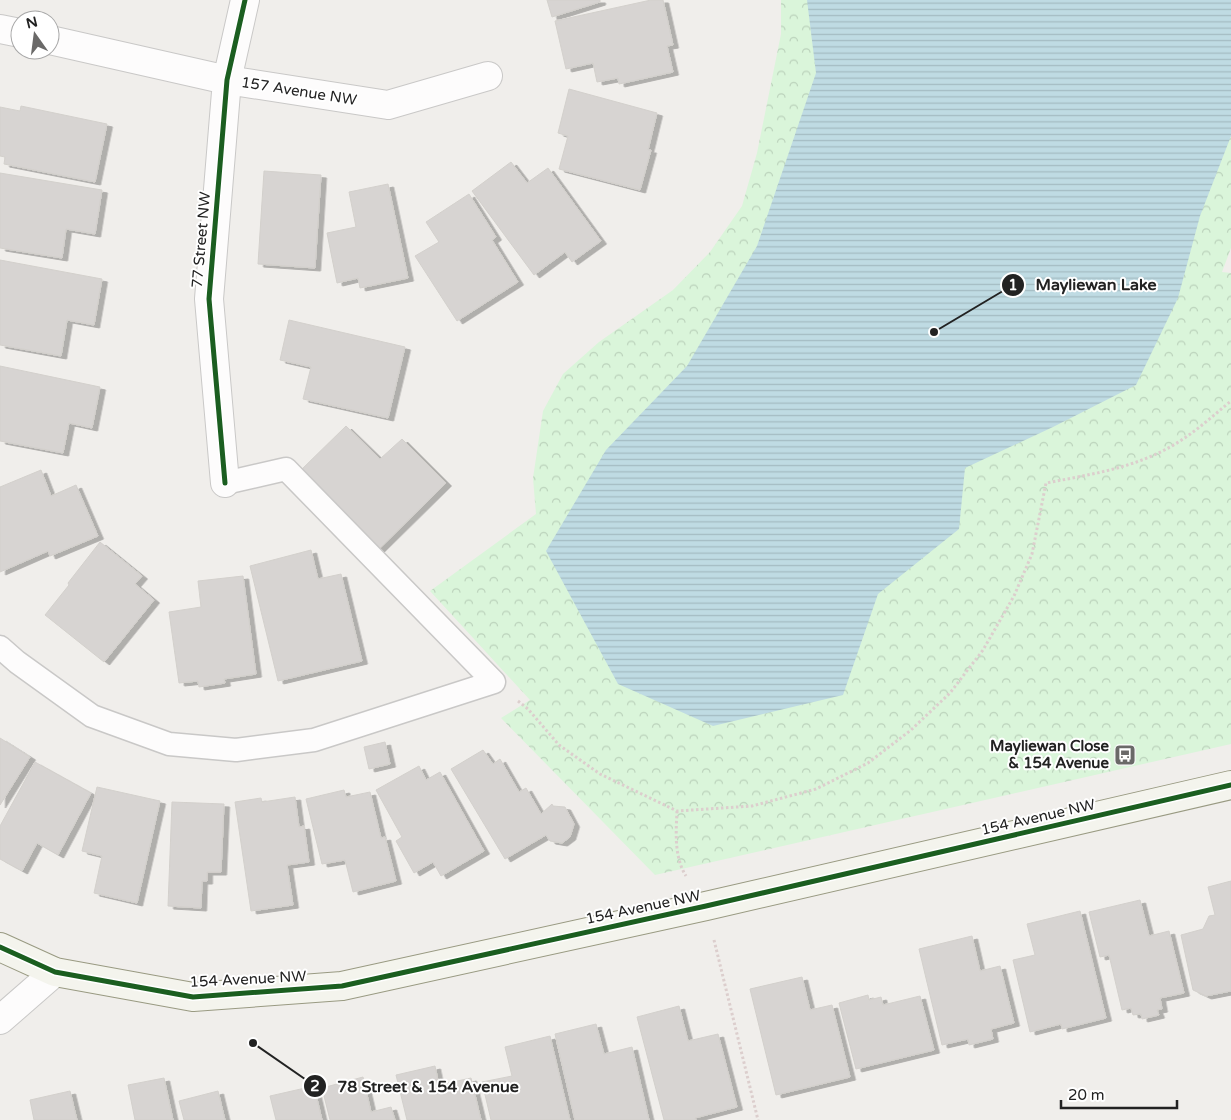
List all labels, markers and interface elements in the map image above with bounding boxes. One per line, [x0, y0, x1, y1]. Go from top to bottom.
north arrow [10, 10, 60, 60]
text: N [24, 13, 39, 32]
street label: 157 Avenue NW [240, 73, 358, 109]
street label: 77 Street NW [188, 191, 214, 289]
callout: Mayliewan Lake [1000, 269, 1166, 300]
text: Mayliewan Lake [1035, 275, 1157, 295]
text: 1 [1008, 276, 1018, 294]
place label: Mayliewan Close & 154 Avenue [990, 737, 1110, 772]
bus stop icon: Mayliewan Close & 154 Avenue [1113, 743, 1137, 767]
street label: 154 Avenue NW [979, 795, 1097, 839]
street label: 154 Avenue NW [584, 886, 702, 928]
street label: 154 Avenue NW [189, 967, 307, 991]
callout: 78 Street & 154 Avenue [302, 1070, 529, 1101]
text: 2 [310, 1077, 320, 1095]
text: 78 Street & 154 Avenue [337, 1077, 519, 1097]
scale bar [1061, 1078, 1177, 1110]
text: 20 m [1068, 1086, 1105, 1104]

